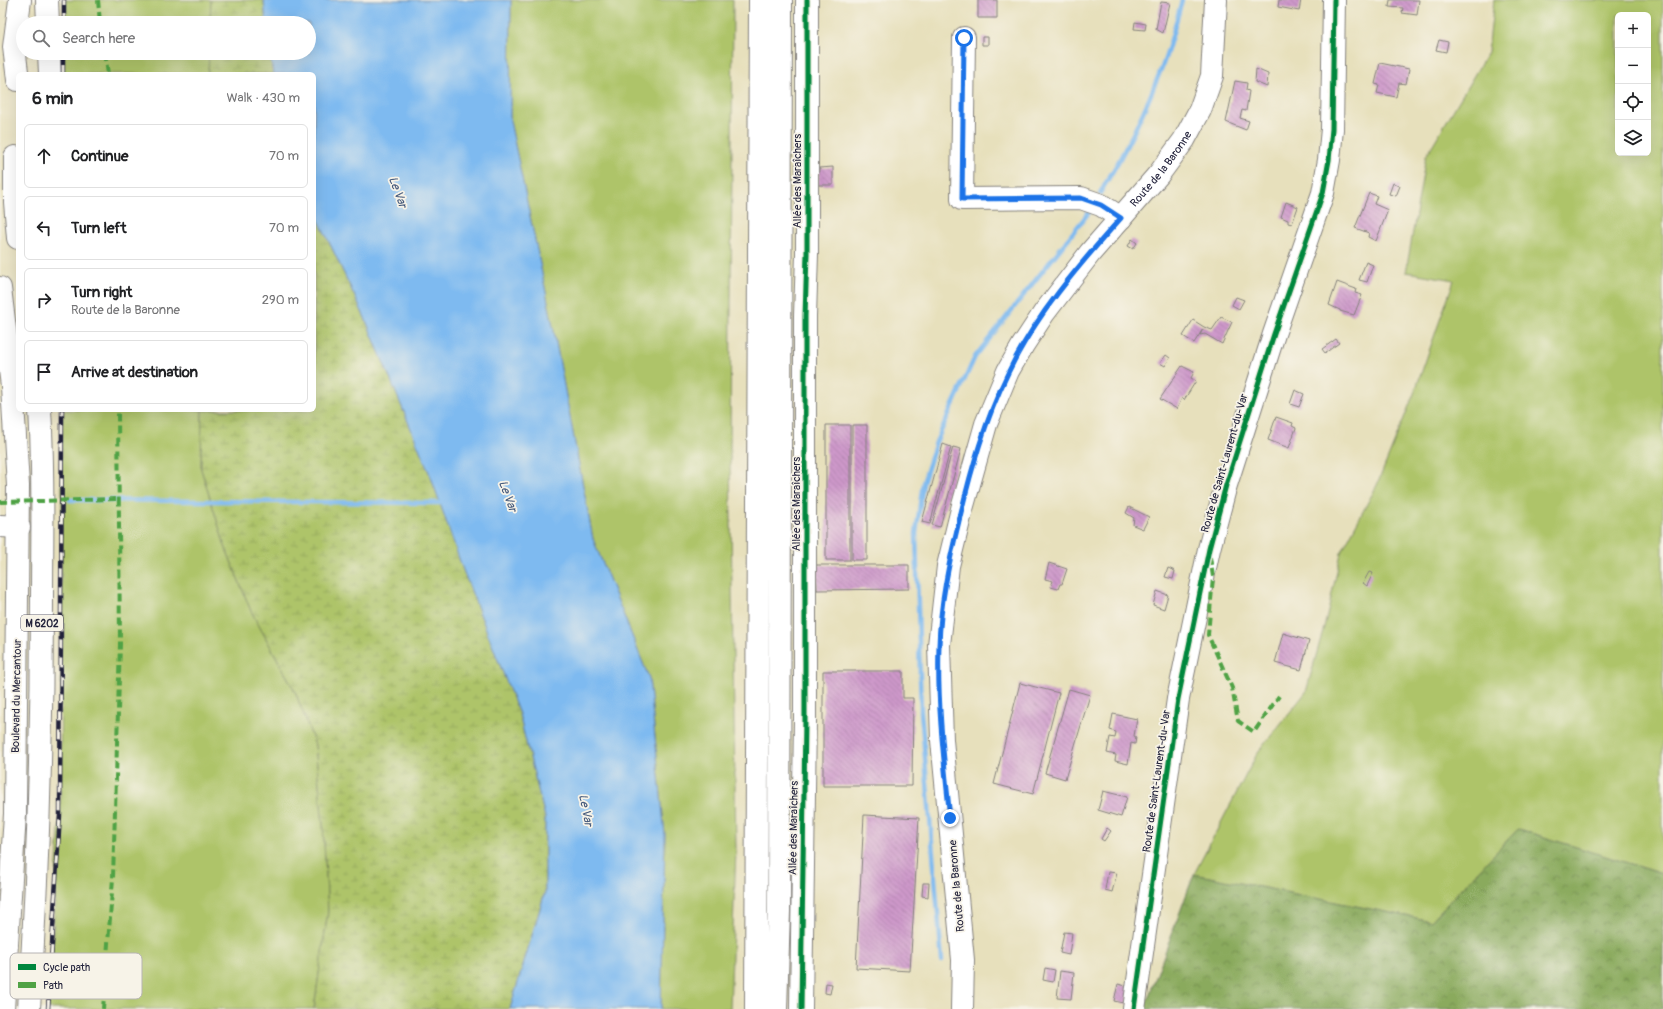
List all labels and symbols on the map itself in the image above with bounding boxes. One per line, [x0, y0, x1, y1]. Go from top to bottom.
route start [955, 29, 973, 47]
street label: Route de la Baronne [1128, 129, 1195, 209]
street label: Allée des Maraîchers [791, 134, 804, 228]
water label: Le Var [385, 174, 411, 212]
street label: Route de Saint-Laurent-du-Var [1198, 392, 1251, 534]
street label: Allée des Maraîchers [790, 457, 803, 551]
water label: Le Var [495, 478, 521, 516]
road number: M 6202 [21, 615, 63, 631]
street label: Boulevard du Mercantour [9, 639, 24, 753]
street label: Route de Saint-Laurent-du-Var [1140, 709, 1173, 853]
street label: Allée des Maraîchers [786, 781, 801, 875]
water label: Le Var [575, 793, 596, 829]
route end [941, 809, 959, 827]
street label: Route de la Baronne [946, 839, 967, 932]
legend [10, 953, 142, 999]
text: Cycle path [43, 961, 90, 974]
text: Path [43, 979, 63, 992]

